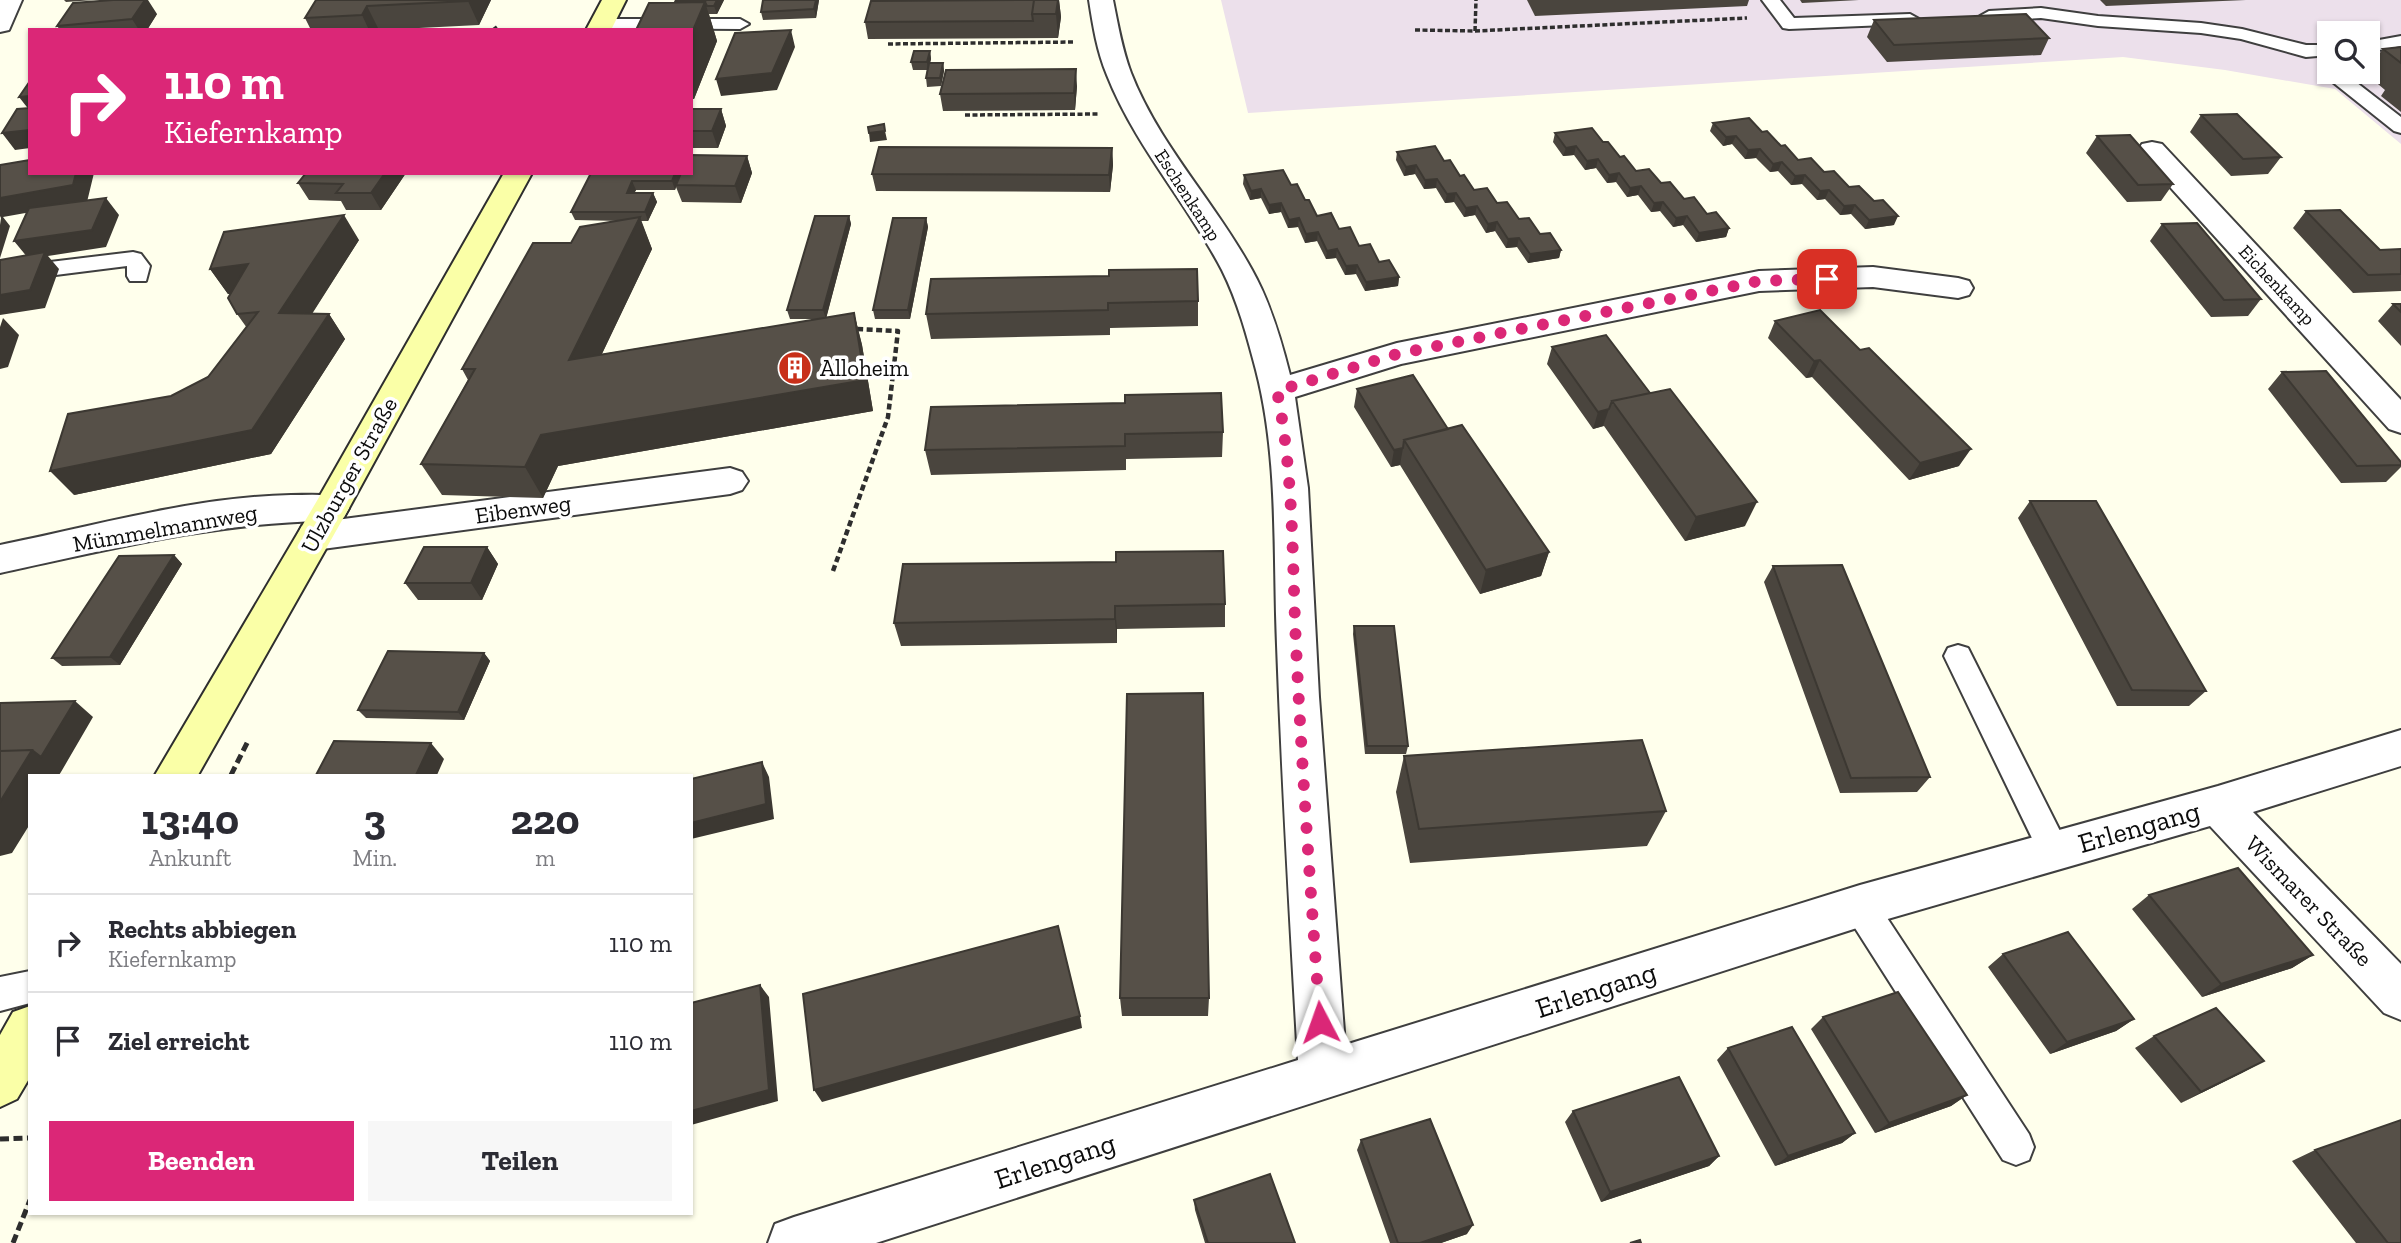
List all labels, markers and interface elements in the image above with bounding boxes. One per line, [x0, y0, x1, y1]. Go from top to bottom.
map controls [2317, 21, 2380, 84]
button: search [2317, 21, 2380, 84]
text: 110 m [164, 53, 284, 112]
icon: right [49, 56, 140, 147]
text: Kiefernkamp [164, 113, 343, 151]
street label: Eschenkamp [1150, 145, 1226, 245]
street label: Eichenkamp [2234, 240, 2320, 330]
pin [1797, 249, 1857, 309]
icon: arrive [1808, 260, 1846, 298]
building icon: Alloheim [776, 349, 814, 387]
place label: Alloheim [820, 354, 909, 382]
street label: Ulzburger Straße [295, 392, 403, 558]
street label: Eibenweg [473, 488, 573, 530]
street label: Mümmelmannweg [70, 498, 260, 558]
text: 13:40 [141, 794, 239, 845]
text: 3 [364, 794, 386, 845]
text: 220 [510, 794, 580, 845]
street label: Erlengang [2074, 794, 2204, 860]
street label: Wismarer Straße [2240, 830, 2378, 972]
text: Ankunft [149, 844, 231, 872]
text: Min. [352, 844, 397, 872]
text: m [535, 844, 555, 872]
text: Rechts abbiegen [108, 913, 296, 945]
icon: right [49, 924, 87, 962]
text: 110 m [609, 927, 672, 959]
text: Kiefernkamp [108, 945, 236, 973]
street label: Erlengang [1531, 955, 1661, 1025]
position arrow [1283, 985, 1357, 1059]
icon: arrive [49, 1022, 87, 1060]
text: Ziel erreicht [108, 1025, 249, 1057]
text: 110 m [609, 1025, 672, 1057]
button: Beenden [49, 1121, 354, 1201]
button: Teilen [368, 1121, 672, 1201]
street label: Erlengang [990, 1126, 1120, 1196]

